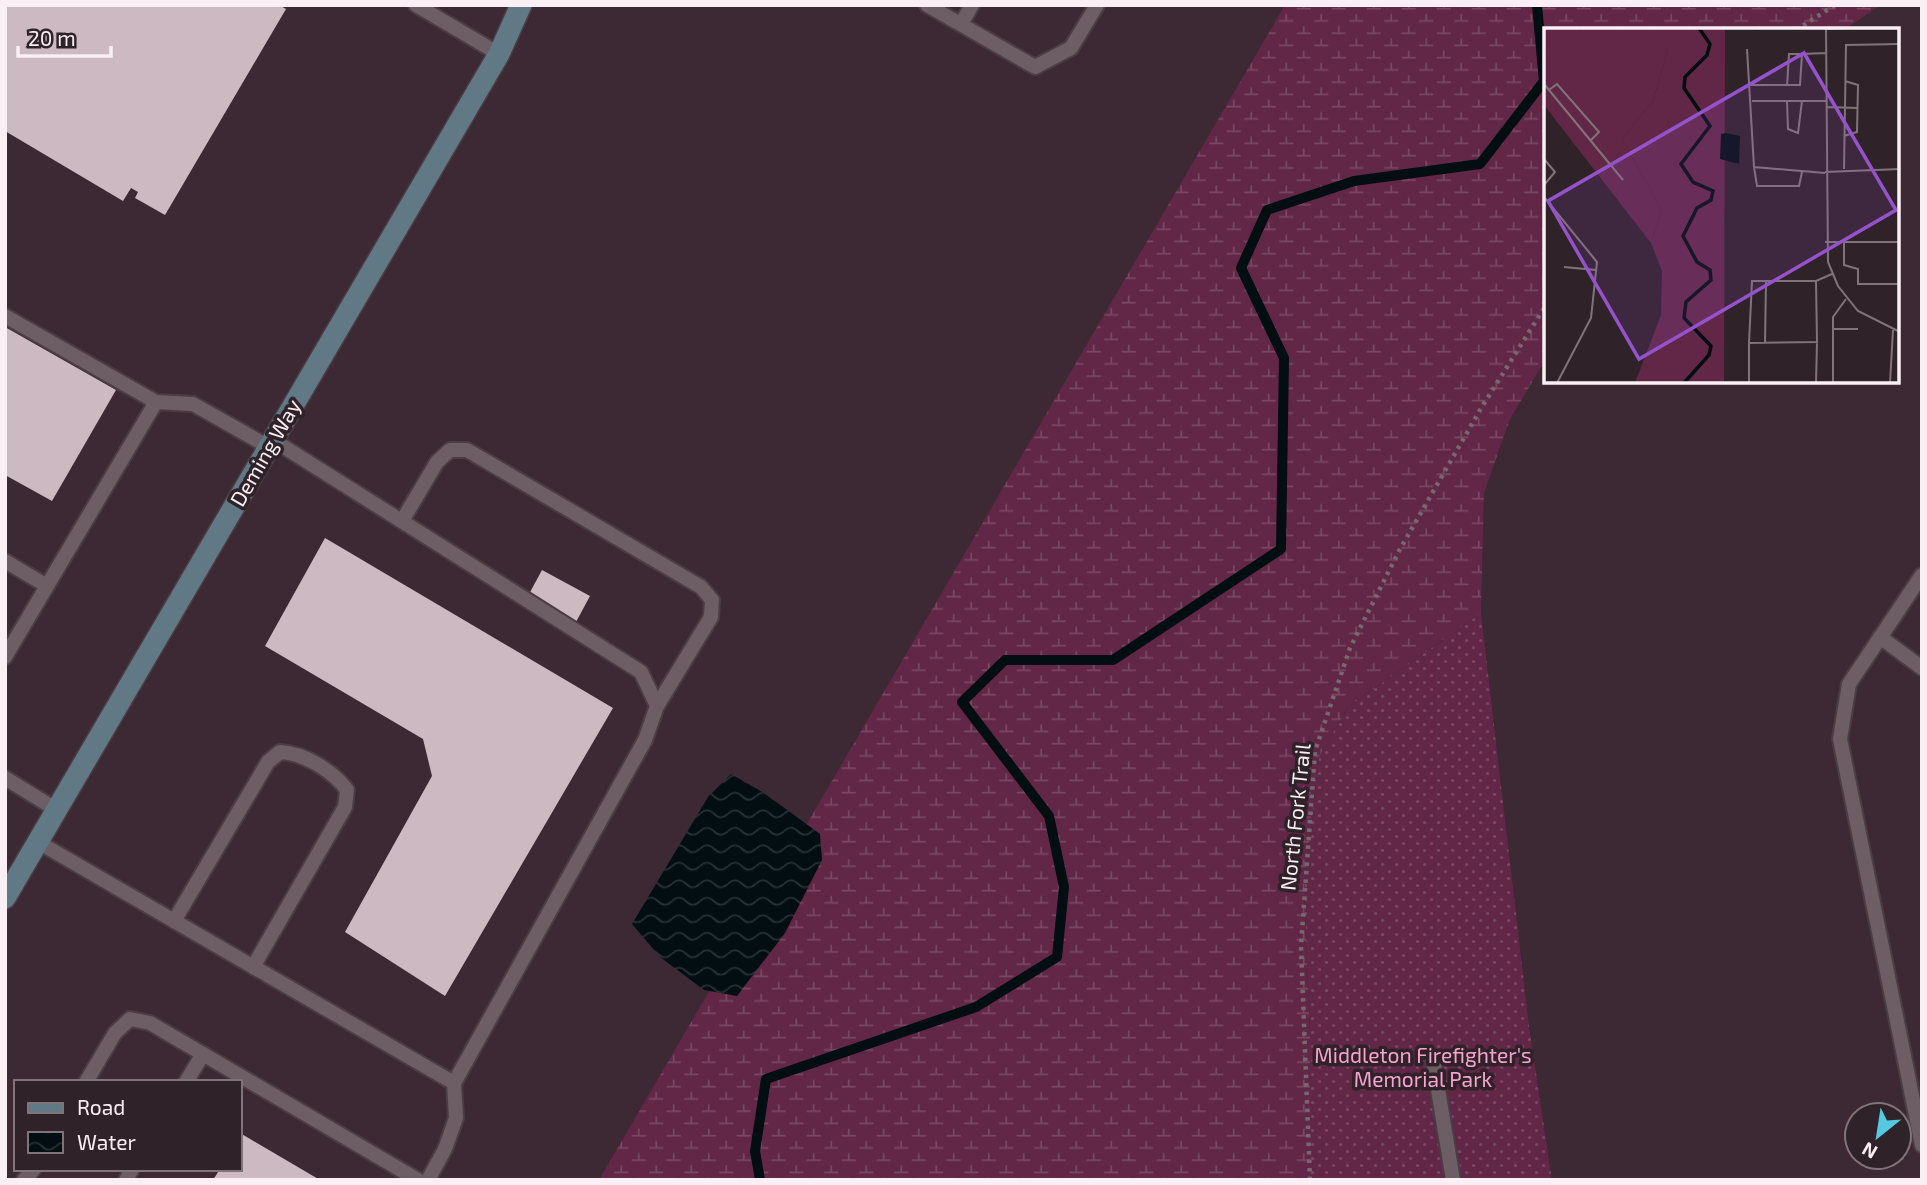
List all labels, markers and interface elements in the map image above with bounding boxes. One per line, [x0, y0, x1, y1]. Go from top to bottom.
scale bar [18, 14, 110, 58]
text: 20 m [28, 25, 76, 50]
inset map [1544, 28, 1899, 383]
street label: Deming Way [224, 394, 305, 510]
street label: North Fork Trail [1274, 741, 1315, 892]
park label: Middleton Firefighter's Memorial Park [1314, 1042, 1532, 1091]
legend [14, 1080, 242, 1171]
text: Road [77, 1094, 125, 1119]
north arrow [1843, 1101, 1913, 1171]
text: Water [77, 1129, 136, 1154]
text: N [1858, 1138, 1881, 1165]

